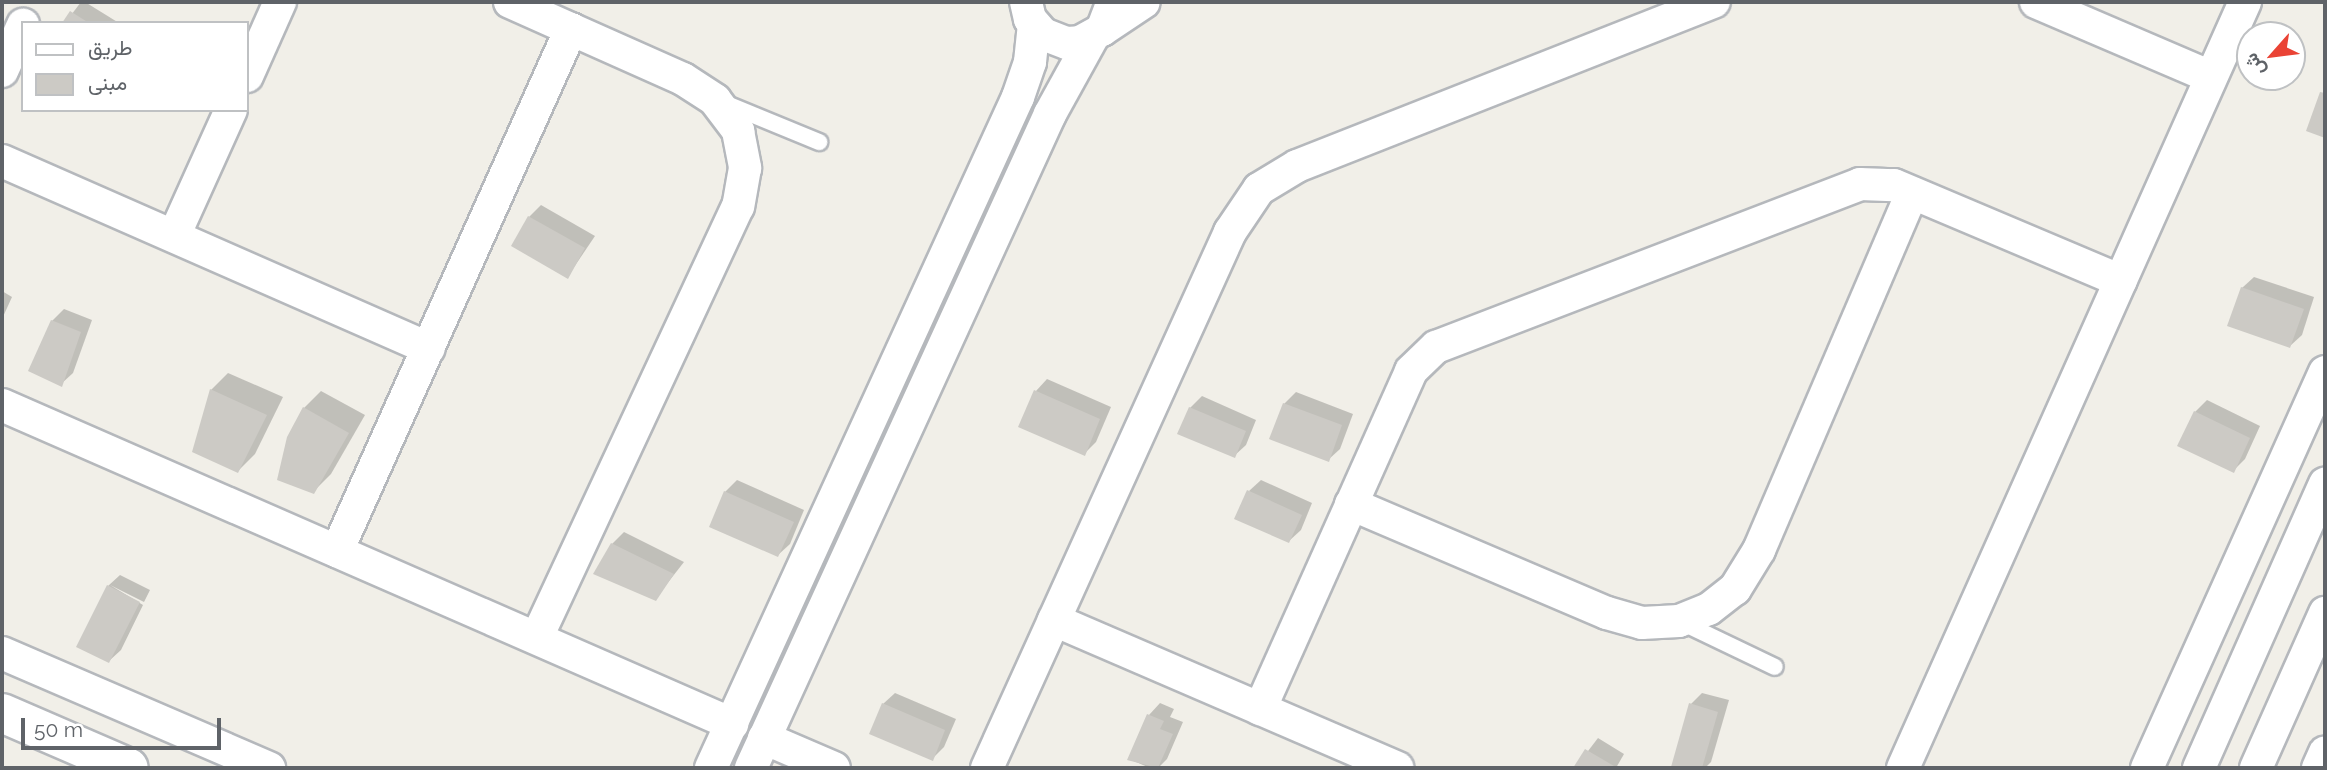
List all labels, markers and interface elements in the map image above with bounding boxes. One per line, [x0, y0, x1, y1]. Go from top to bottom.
legend [21, 21, 248, 112]
north arrow [2236, 21, 2306, 91]
text: طريق [88, 35, 133, 60]
text: ش [2239, 50, 2269, 80]
text: مبنى [88, 70, 127, 95]
scale bar [24, 704, 224, 748]
text: 50 m [34, 717, 83, 742]

